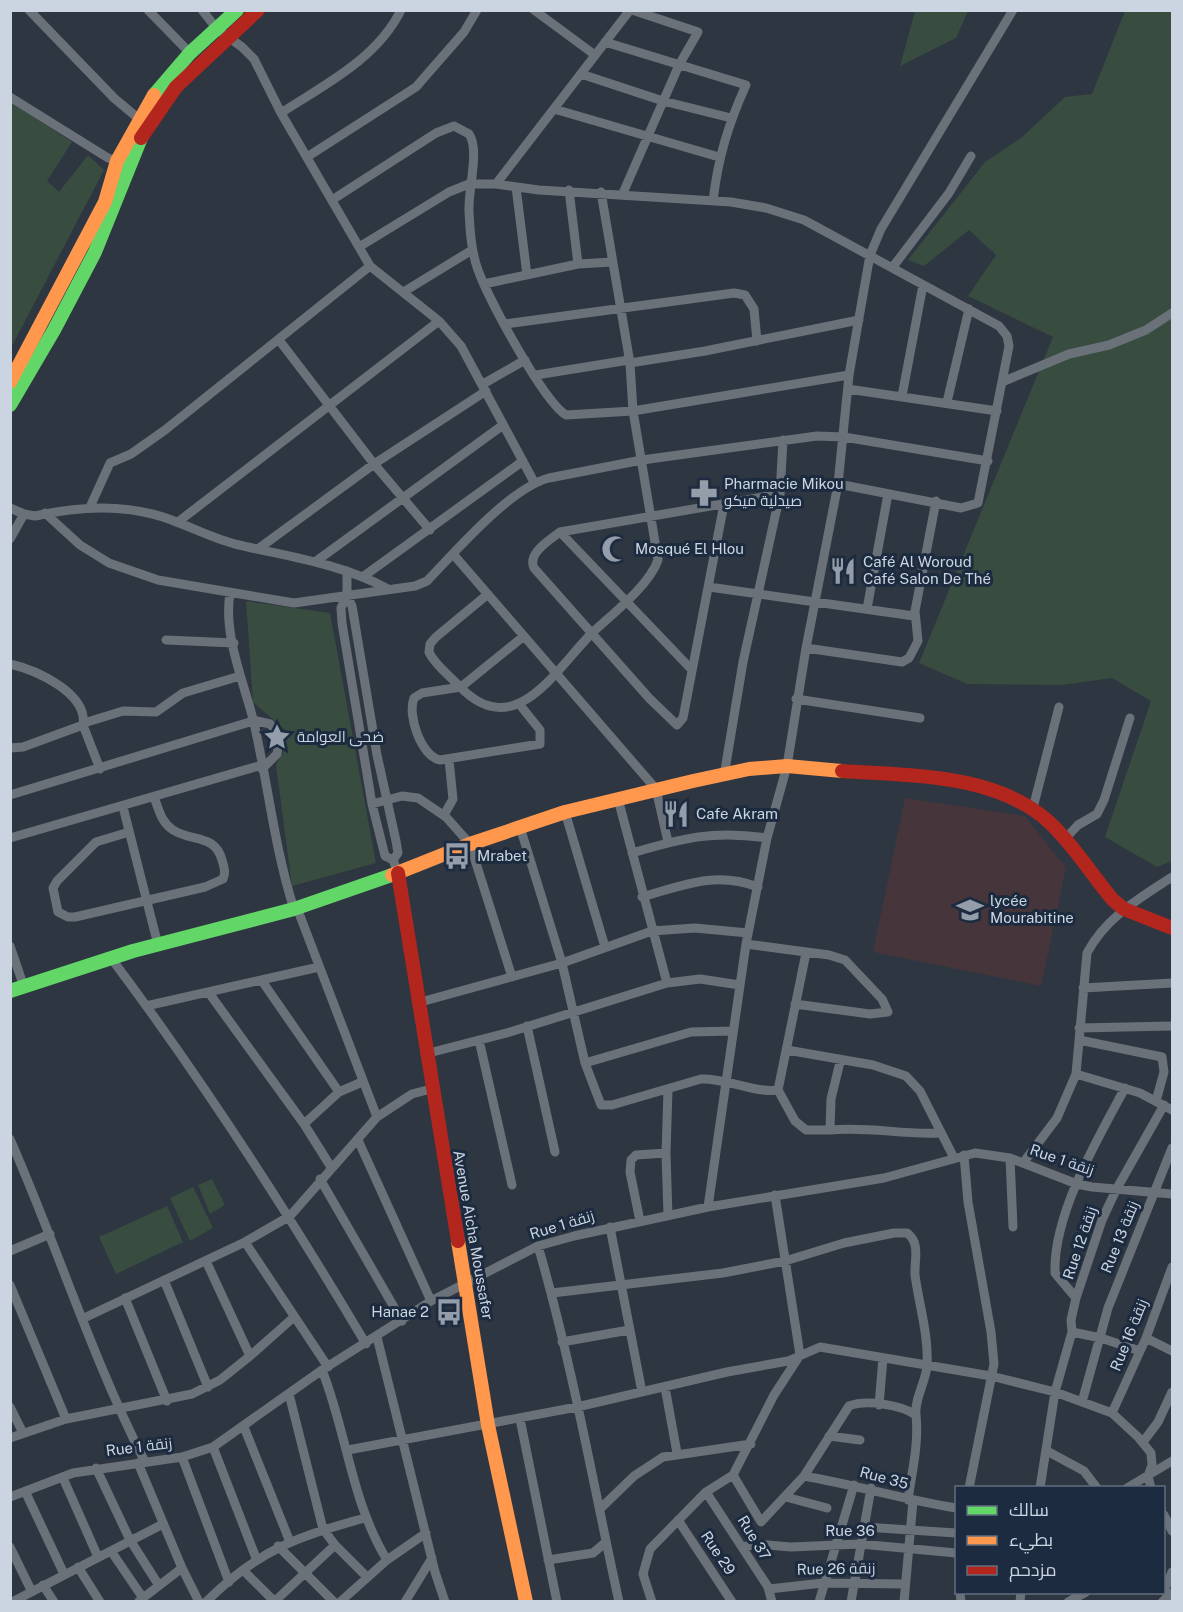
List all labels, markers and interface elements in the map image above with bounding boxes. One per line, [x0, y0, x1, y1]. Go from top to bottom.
place label: Pharmacie Mikou صيدلية ميكو [724, 475, 844, 510]
pharmacy icon: Pharmacie Mikou صيدلية ميكو [689, 478, 719, 508]
mosque icon: Mosqué El Hlou [600, 534, 630, 564]
place label: Mosqué El Hlou [635, 540, 744, 557]
place label: Café Al Woroud Café Salon De Thé [863, 553, 991, 587]
restaurant icon: Café Al Woroud Café Salon De Thé [828, 556, 858, 586]
place icon: ضحى العوامة [262, 722, 292, 752]
place label: ضحى العوامة [297, 728, 384, 747]
restaurant icon: Cafe Akram [661, 799, 691, 829]
place label: Cafe Akram [696, 805, 778, 822]
bus stop icon: Mrabet [442, 841, 472, 871]
place label: Mrabet [477, 847, 527, 864]
place label: lycée Mourabitine [990, 892, 1074, 926]
school or university icon: lycée Mourabitine [955, 895, 985, 925]
street label: Rue 1 زنقة [1028, 1141, 1096, 1179]
street label: Avenue Aicha Moussafer [450, 1149, 497, 1321]
street label: Rue 13 زنقة [1097, 1198, 1143, 1276]
street label: Rue 12 زنقة [1059, 1204, 1101, 1282]
street label: Rue 1 زنقة [527, 1207, 597, 1243]
street label: Rue 16 زنقة [1106, 1296, 1152, 1374]
bus stop icon: Hanae 2 [434, 1297, 464, 1327]
place label: Hanae 2 [371, 1303, 429, 1320]
street label: Rue 1 زنقة [105, 1434, 173, 1460]
street label: Rue 35 [858, 1463, 910, 1492]
legend [955, 1486, 1165, 1594]
text: سالك [1009, 1499, 1049, 1520]
street label: Rue 37 [735, 1512, 774, 1563]
street label: Rue 36 [825, 1522, 875, 1539]
street label: Rue 29 [698, 1528, 739, 1578]
text: بطيء [1009, 1529, 1053, 1554]
street label: Rue 26 زنقة [796, 1559, 876, 1579]
text: مزدحم [1009, 1559, 1057, 1582]

